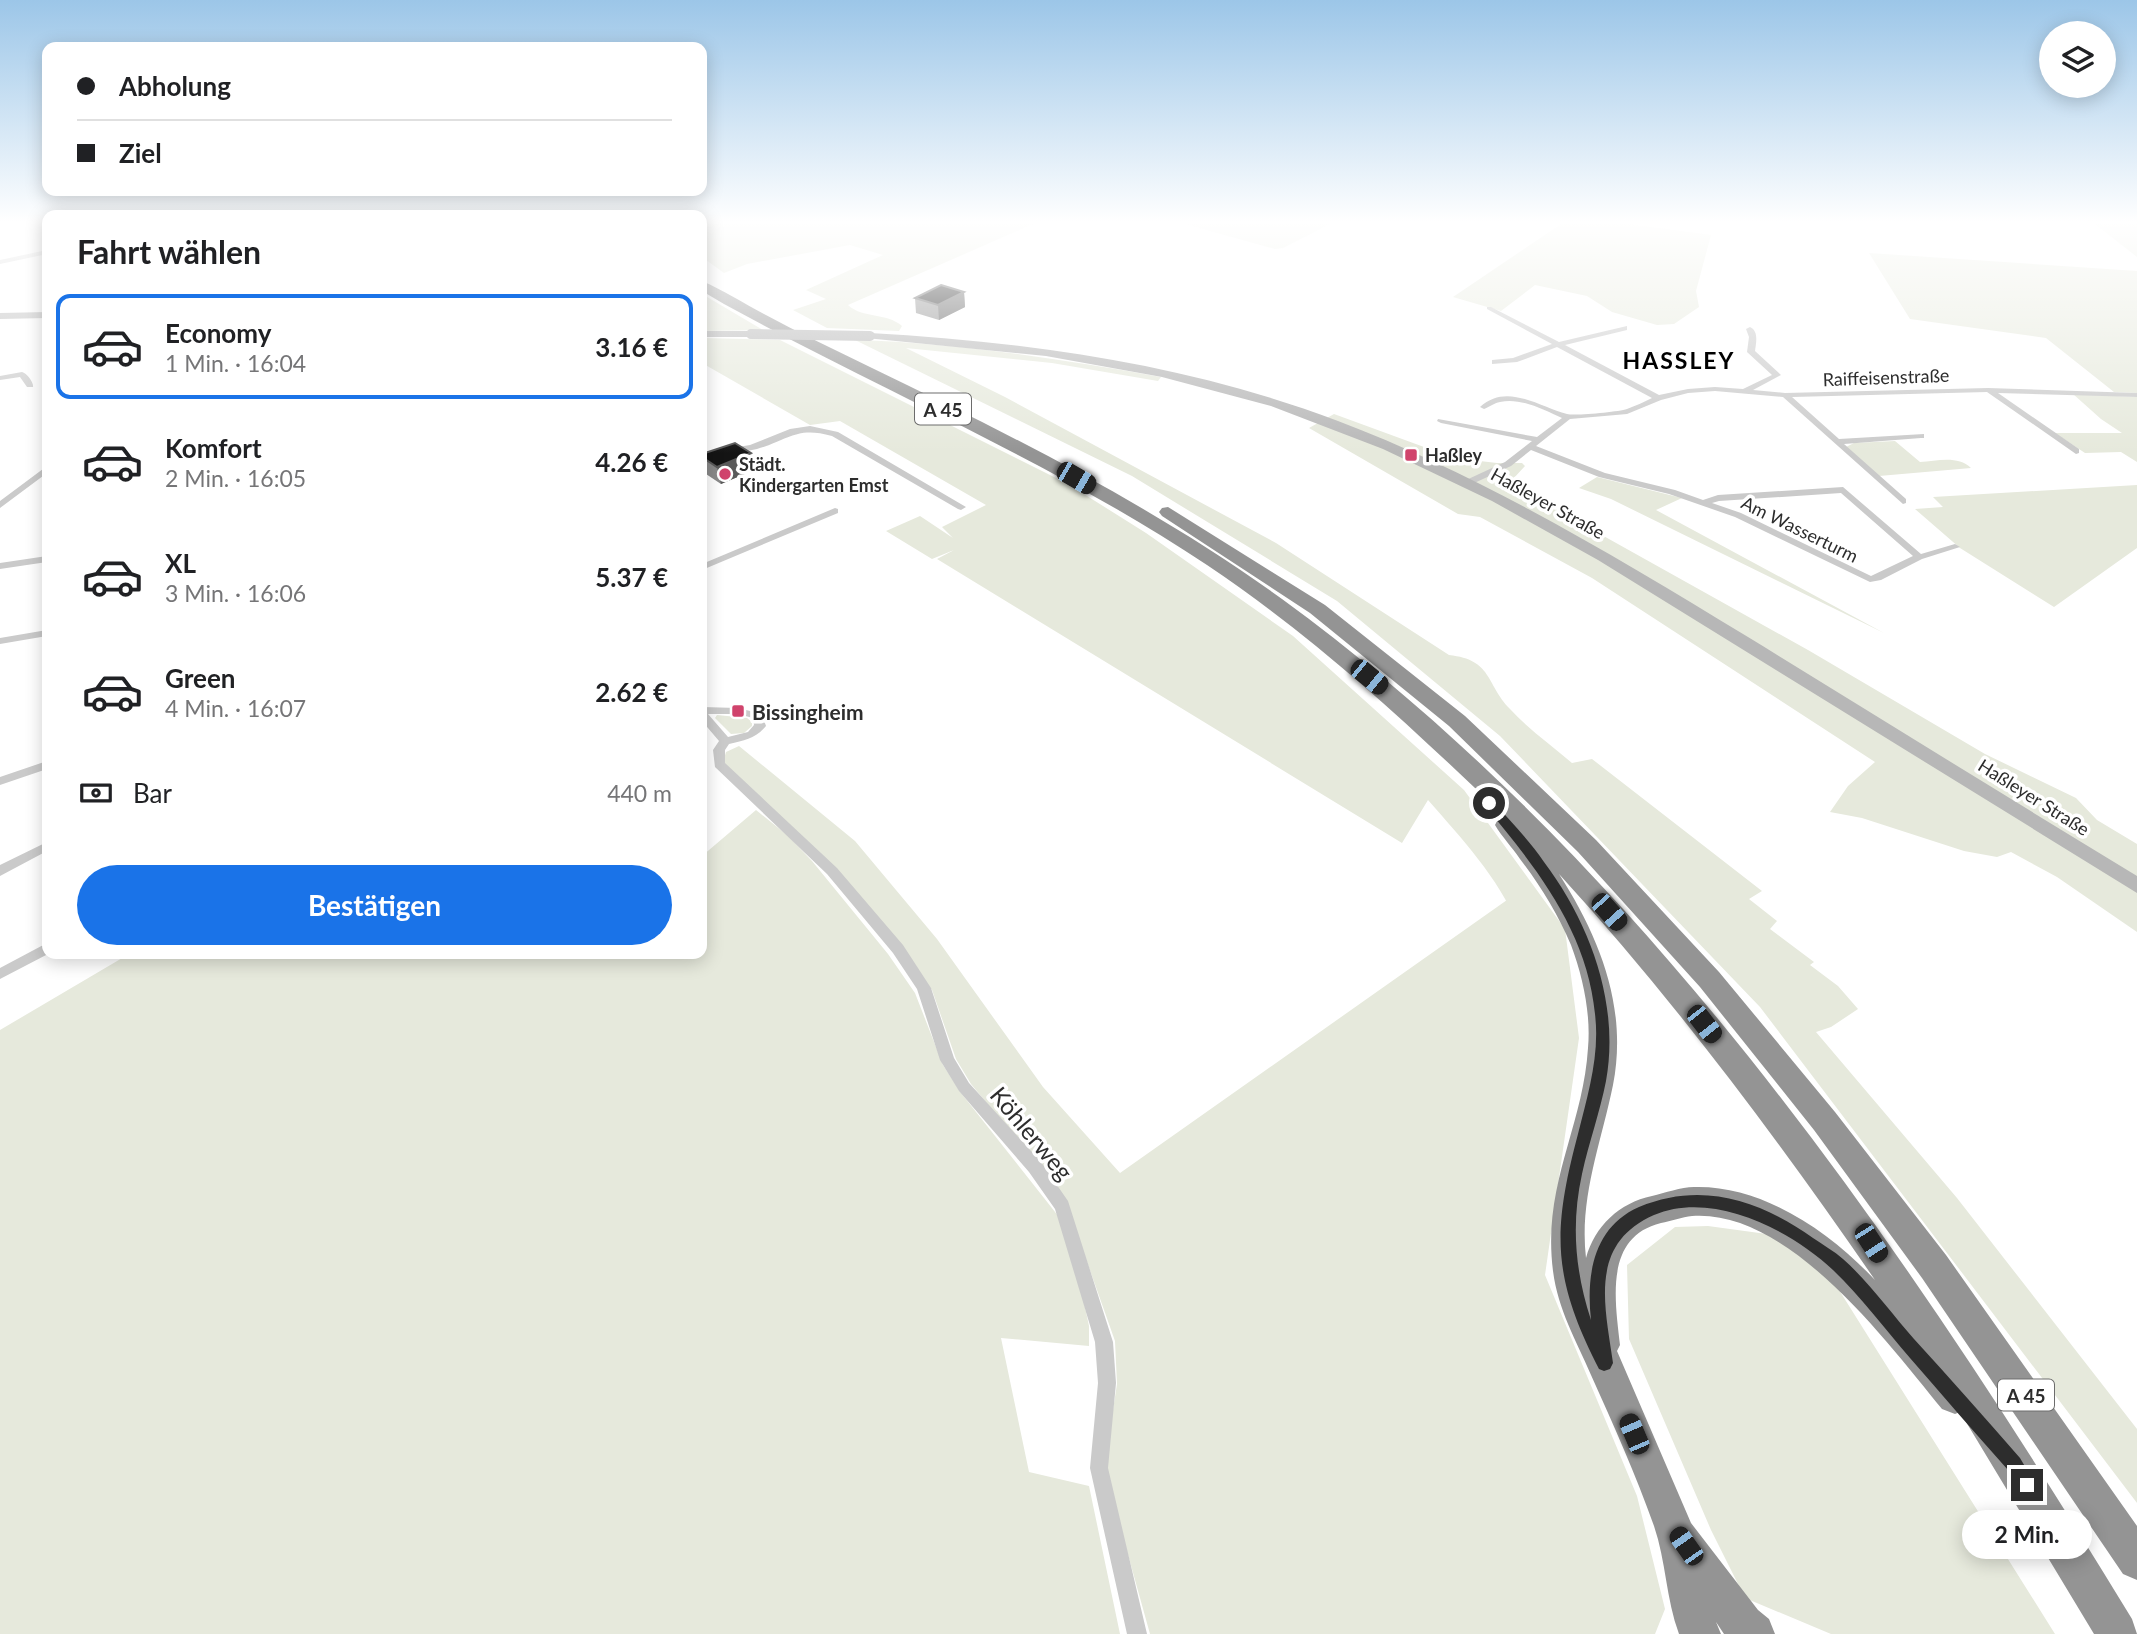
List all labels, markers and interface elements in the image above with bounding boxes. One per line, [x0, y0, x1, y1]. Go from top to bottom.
map controls [2039, 21, 2116, 98]
button: layers [2039, 21, 2116, 98]
text: Abholung [119, 70, 231, 102]
text: Ziel [119, 137, 162, 169]
text: Fahrt wählen [77, 232, 261, 271]
icon: car [81, 315, 144, 378]
text: Economy [165, 317, 271, 349]
text: 3.16 € [595, 331, 668, 363]
district label: HASSLEY [1622, 346, 1736, 374]
text: 1 Min. · 16:04 [165, 349, 306, 377]
street label: Raiffeisenstraße [1822, 364, 1950, 390]
road number: A 45 [915, 394, 971, 424]
icon: car [81, 430, 144, 493]
text: Komfort [165, 432, 262, 464]
place label: Haßley [1425, 444, 1482, 466]
text: 4.26 € [595, 446, 668, 478]
marker: Haßley [1403, 447, 1419, 463]
place label: Städt. Kindergarten Emst [739, 453, 889, 496]
car [1053, 458, 1100, 498]
street label: Haßleyer Straße [1487, 463, 1609, 543]
text: 2 Min. · 16:05 [165, 464, 306, 492]
marker: Städt. Kindergarten Emst [717, 466, 733, 482]
street label: Am Wasserturm [1738, 491, 1862, 567]
icon: car [81, 545, 144, 608]
text: XL [165, 547, 196, 579]
text: 5.37 € [595, 561, 668, 593]
text: 3 Min. · 16:06 [165, 579, 306, 607]
car [1347, 656, 1392, 698]
icon: car [81, 660, 144, 723]
text: Green [165, 662, 235, 694]
text: 2.62 € [595, 676, 668, 708]
text: 4 Min. · 16:07 [165, 694, 306, 722]
place label: Bissingheim [752, 699, 864, 724]
marker: Bissingheim [730, 703, 746, 719]
street label: Haßleyer Straße [1974, 754, 2094, 840]
icon: cash [77, 774, 115, 812]
text: Bar [133, 777, 172, 809]
text: 440 m [607, 779, 672, 807]
route start [1473, 787, 1505, 819]
button: Bestätigen [77, 865, 672, 945]
car [1588, 889, 1631, 935]
car [1683, 1001, 1726, 1047]
street label: Köhlerweg [985, 1080, 1079, 1186]
car [1851, 1220, 1892, 1266]
road number: A 45 [1998, 1380, 2054, 1410]
car [1617, 1411, 1652, 1457]
route end [2011, 1469, 2043, 1501]
callout: 2 Min. [1962, 1510, 2092, 1558]
text: 2 Min. [1995, 1520, 2059, 1548]
car [1666, 1523, 1707, 1569]

